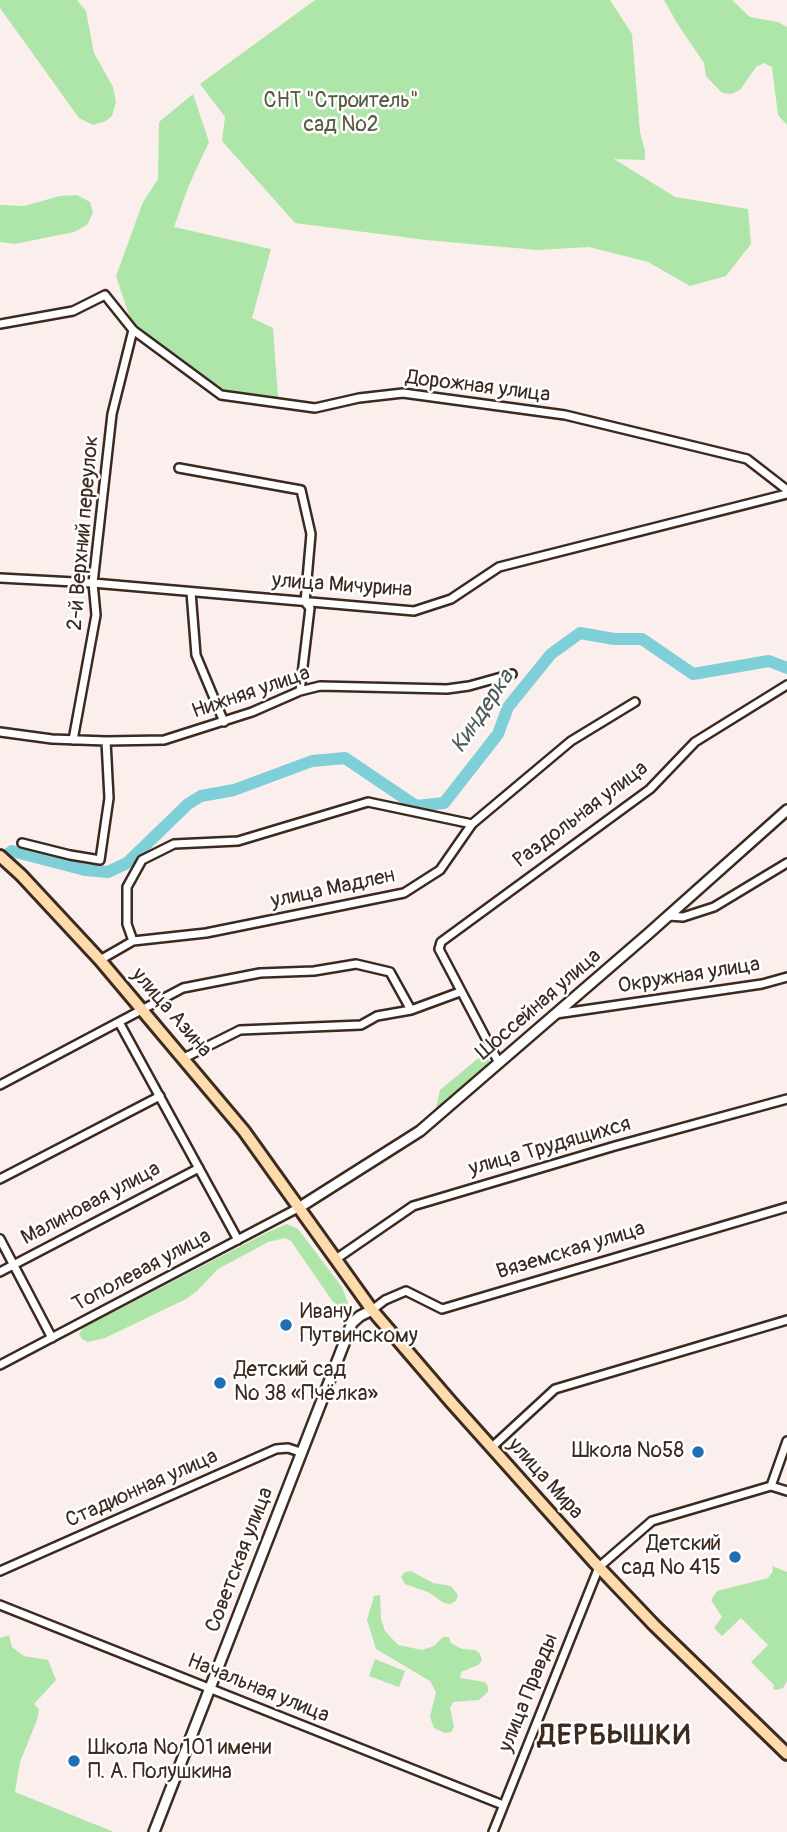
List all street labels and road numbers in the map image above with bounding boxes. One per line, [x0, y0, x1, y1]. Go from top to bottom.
street label: Дорожная улица [404, 366, 552, 408]
street label: 2-й Верхний переулок [63, 434, 105, 632]
street label: улица Мичурина [271, 569, 413, 603]
street label: Нижняя улица [189, 661, 313, 725]
street label: Раздольная улица [509, 756, 653, 874]
street label: улица Мадлен [269, 864, 397, 914]
street label: Шоссейная улица [471, 944, 607, 1066]
street label: Окружная улица [616, 952, 762, 1000]
street label: улица Азина [125, 963, 217, 1063]
street label: улица Трудящихся [466, 1112, 634, 1182]
street label: Малиновая улица [17, 1157, 165, 1251]
street label: Вяземская улица [494, 1216, 648, 1286]
street label: Тополевая улица [68, 1224, 216, 1318]
street label: улица Мира [502, 1433, 588, 1525]
street label: Стадионная улица [62, 1444, 222, 1534]
street label: Советская улица [201, 1484, 279, 1636]
street label: улица Правды [494, 1630, 564, 1756]
street label: Начальная улица [183, 1649, 333, 1729]

